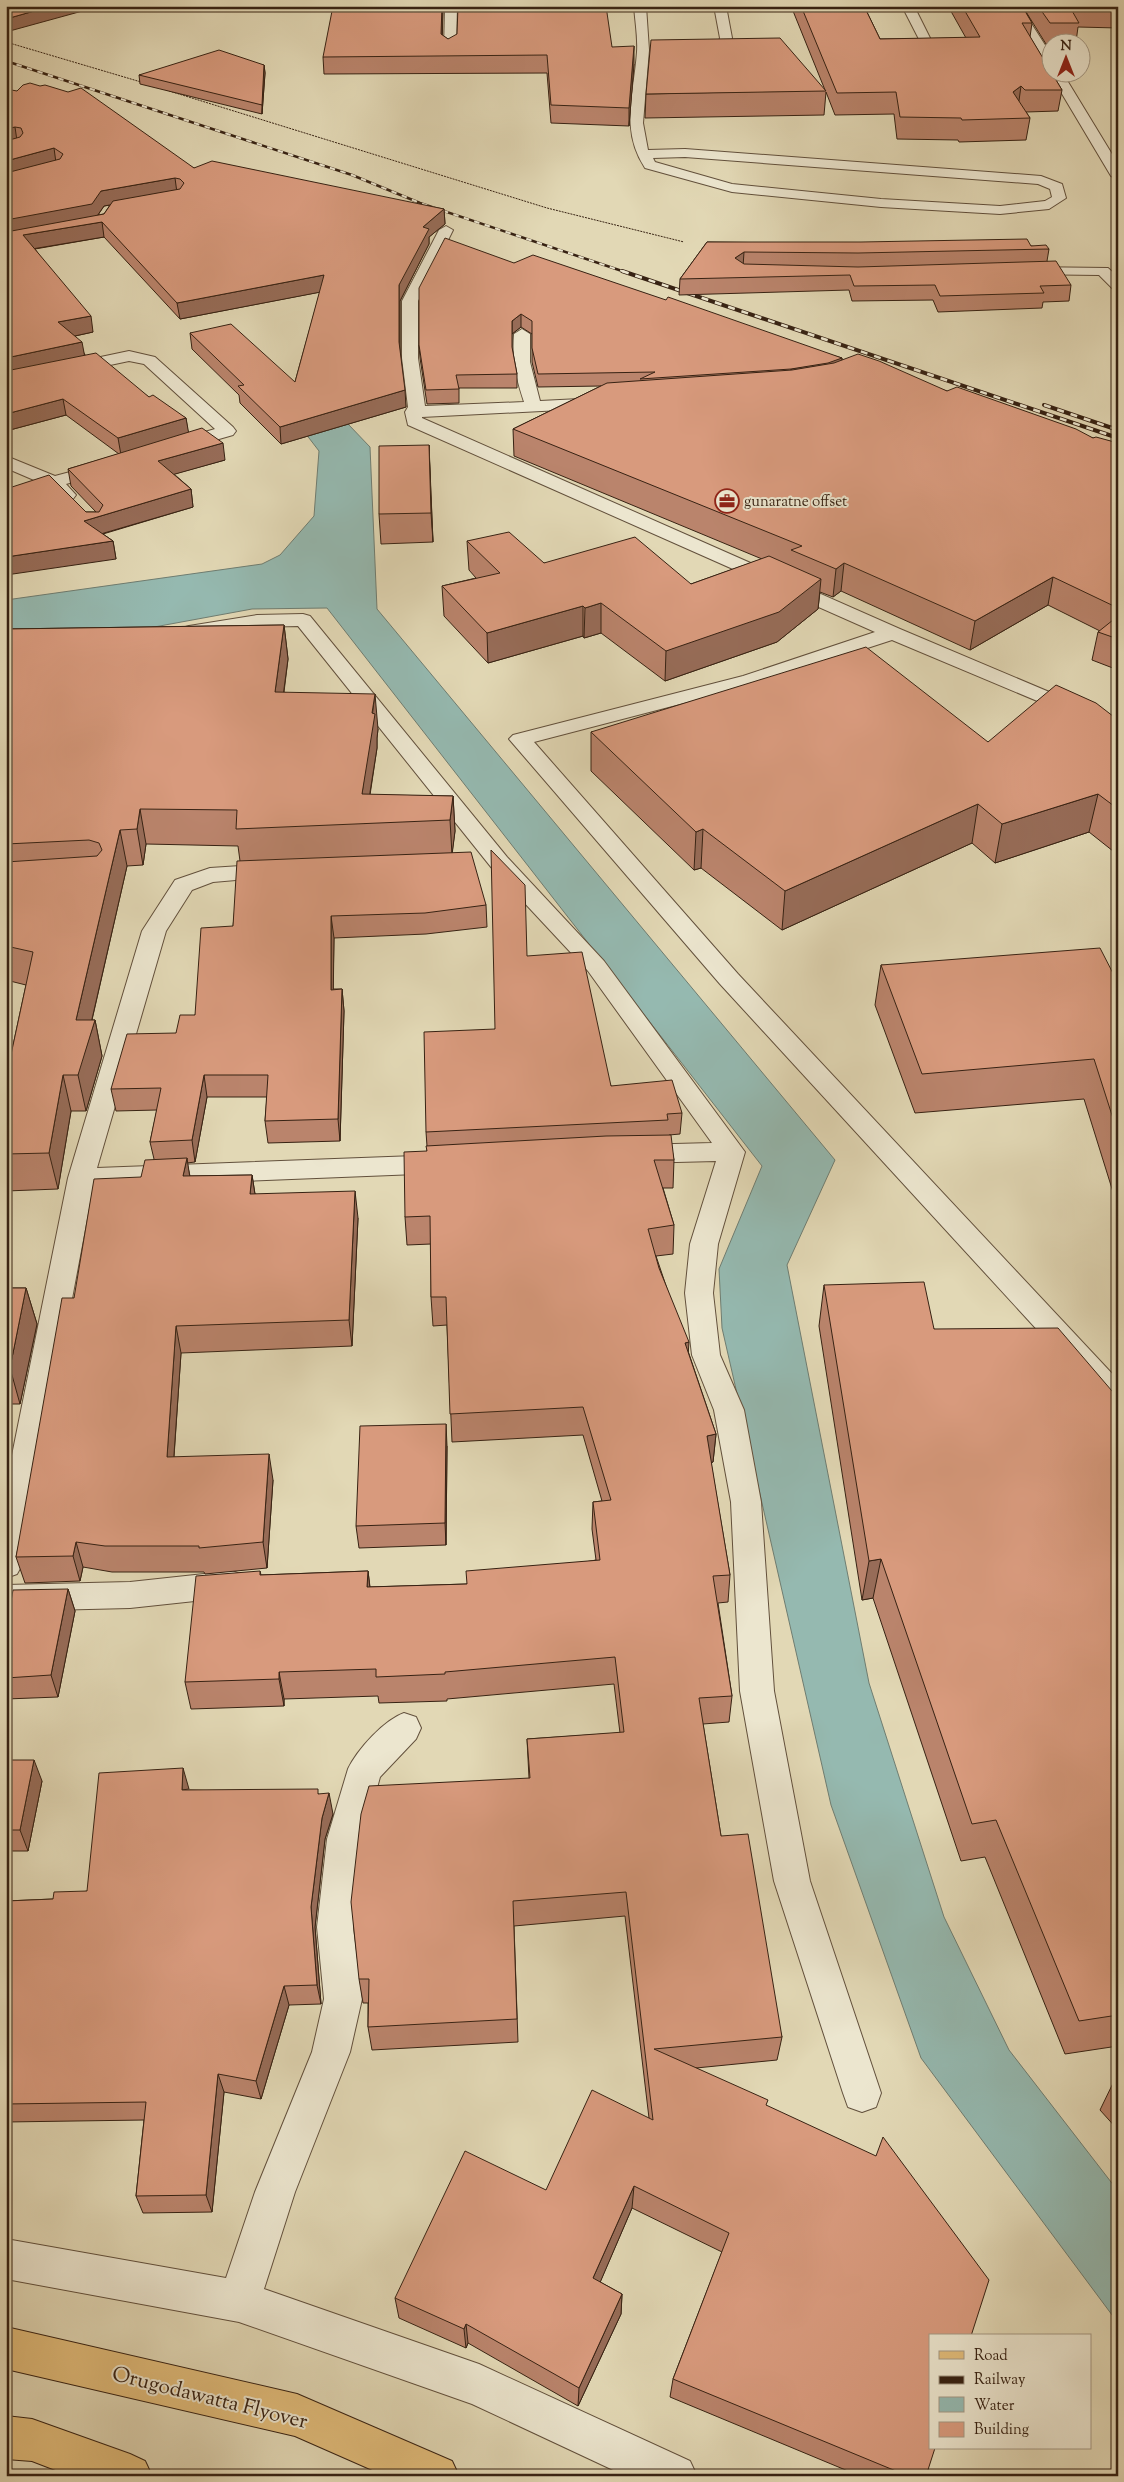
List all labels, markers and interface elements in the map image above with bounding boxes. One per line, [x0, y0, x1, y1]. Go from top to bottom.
north arrow [1042, 32, 1092, 82]
text: N [1060, 37, 1072, 57]
office icon: gunaratne offset [714, 488, 740, 514]
place label: gunaratne offset [744, 492, 847, 513]
legend [929, 2334, 1092, 2450]
text: Road [974, 2346, 1008, 2367]
street label: Orugodawatta Flyover [109, 2360, 311, 2438]
text: Railway [974, 2370, 1026, 2391]
text: Water [974, 2396, 1015, 2417]
text: Building [974, 2420, 1029, 2441]

